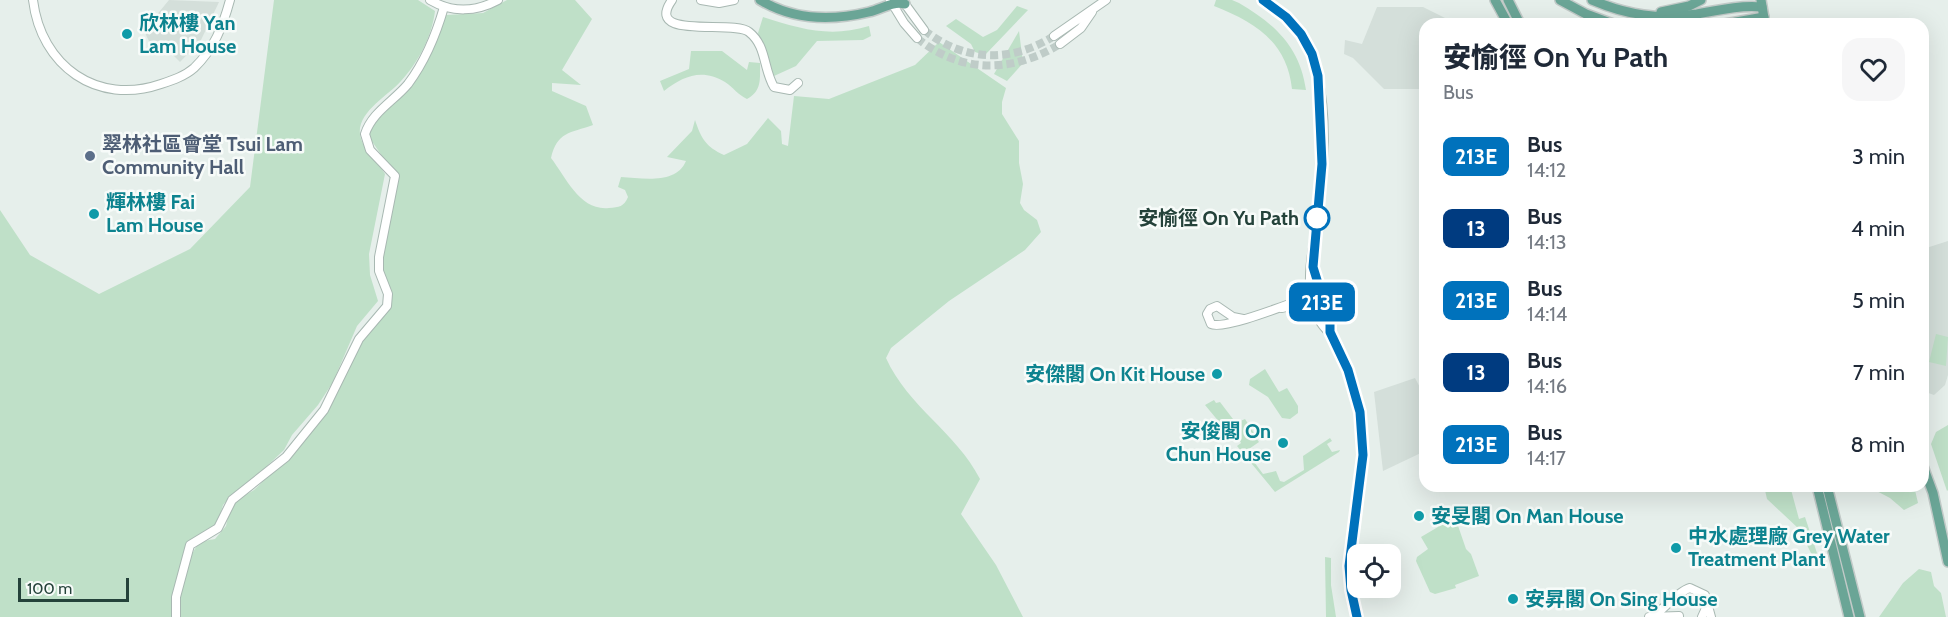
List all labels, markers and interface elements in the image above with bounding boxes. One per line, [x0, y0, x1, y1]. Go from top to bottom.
place label: 欣林樓 Yan Lam House [139, 11, 236, 58]
marker: 欣林樓 Yan Lam House [120, 27, 134, 41]
button: heart [1842, 38, 1905, 101]
text: 安愉徑 On Yu Path [1443, 40, 1668, 74]
text: Bus [1443, 80, 1474, 104]
text: Bus [1527, 131, 1562, 158]
place label: 翠林社區會堂 Tsui Lam Community Hall [102, 132, 303, 179]
text: 3 min [1852, 143, 1905, 170]
text: 213E [1455, 144, 1497, 169]
marker: 翠林社區會堂 Tsui Lam Community Hall [83, 149, 97, 163]
text: 14:12 [1527, 158, 1566, 182]
place label: 輝林樓 Fai Lam House [106, 190, 203, 237]
text: Bus [1527, 203, 1562, 230]
marker: 安愉徑 On Yu Path [1304, 205, 1330, 231]
place label: 安愉徑 On Yu Path [1138, 206, 1299, 230]
marker: 輝林樓 Fai Lam House [87, 207, 101, 221]
text: 4 min [1851, 215, 1905, 242]
text: 13 [1466, 216, 1486, 241]
text: 14:13 [1527, 230, 1567, 254]
text: Bus [1527, 275, 1562, 302]
line badge: 213E [1280, 282, 1364, 322]
text: 5 min [1852, 287, 1905, 314]
text: 213E [1455, 288, 1497, 313]
text: 213E [1301, 290, 1343, 315]
text: 14:14 [1527, 302, 1567, 326]
text: Bus [1527, 347, 1562, 374]
text: 7 min [1853, 359, 1905, 386]
text: 13 [1466, 360, 1486, 385]
place label: 安傑閣 On Kit House [1025, 362, 1205, 386]
marker: 安傑閣 On Kit House [1210, 367, 1224, 381]
text: 14:16 [1527, 374, 1567, 398]
place label: 安俊閣 On Chun House [1166, 419, 1271, 466]
text: Bus [1527, 419, 1562, 446]
text: 8 min [1850, 431, 1905, 458]
text: 213E [1455, 432, 1497, 457]
marker: 安俊閣 On Chun House [1276, 436, 1290, 450]
text: 14:17 [1527, 446, 1566, 470]
place label: 安旻閣 On Man House [1431, 504, 1624, 528]
marker: 安旻閣 On Man House [1412, 509, 1426, 523]
place label: 中水處理廠 Grey Water Treatment Plant [1688, 524, 1890, 571]
marker: 中水處理廠 Grey Water Treatment Plant [1669, 541, 1683, 555]
map controls [1347, 544, 1401, 598]
button: locate [1347, 544, 1401, 598]
scale bar [18, 575, 129, 602]
text: 100 m [27, 579, 72, 598]
place label: 安昇閣 On Sing House [1525, 587, 1717, 611]
marker: 安昇閣 On Sing House [1506, 592, 1520, 606]

